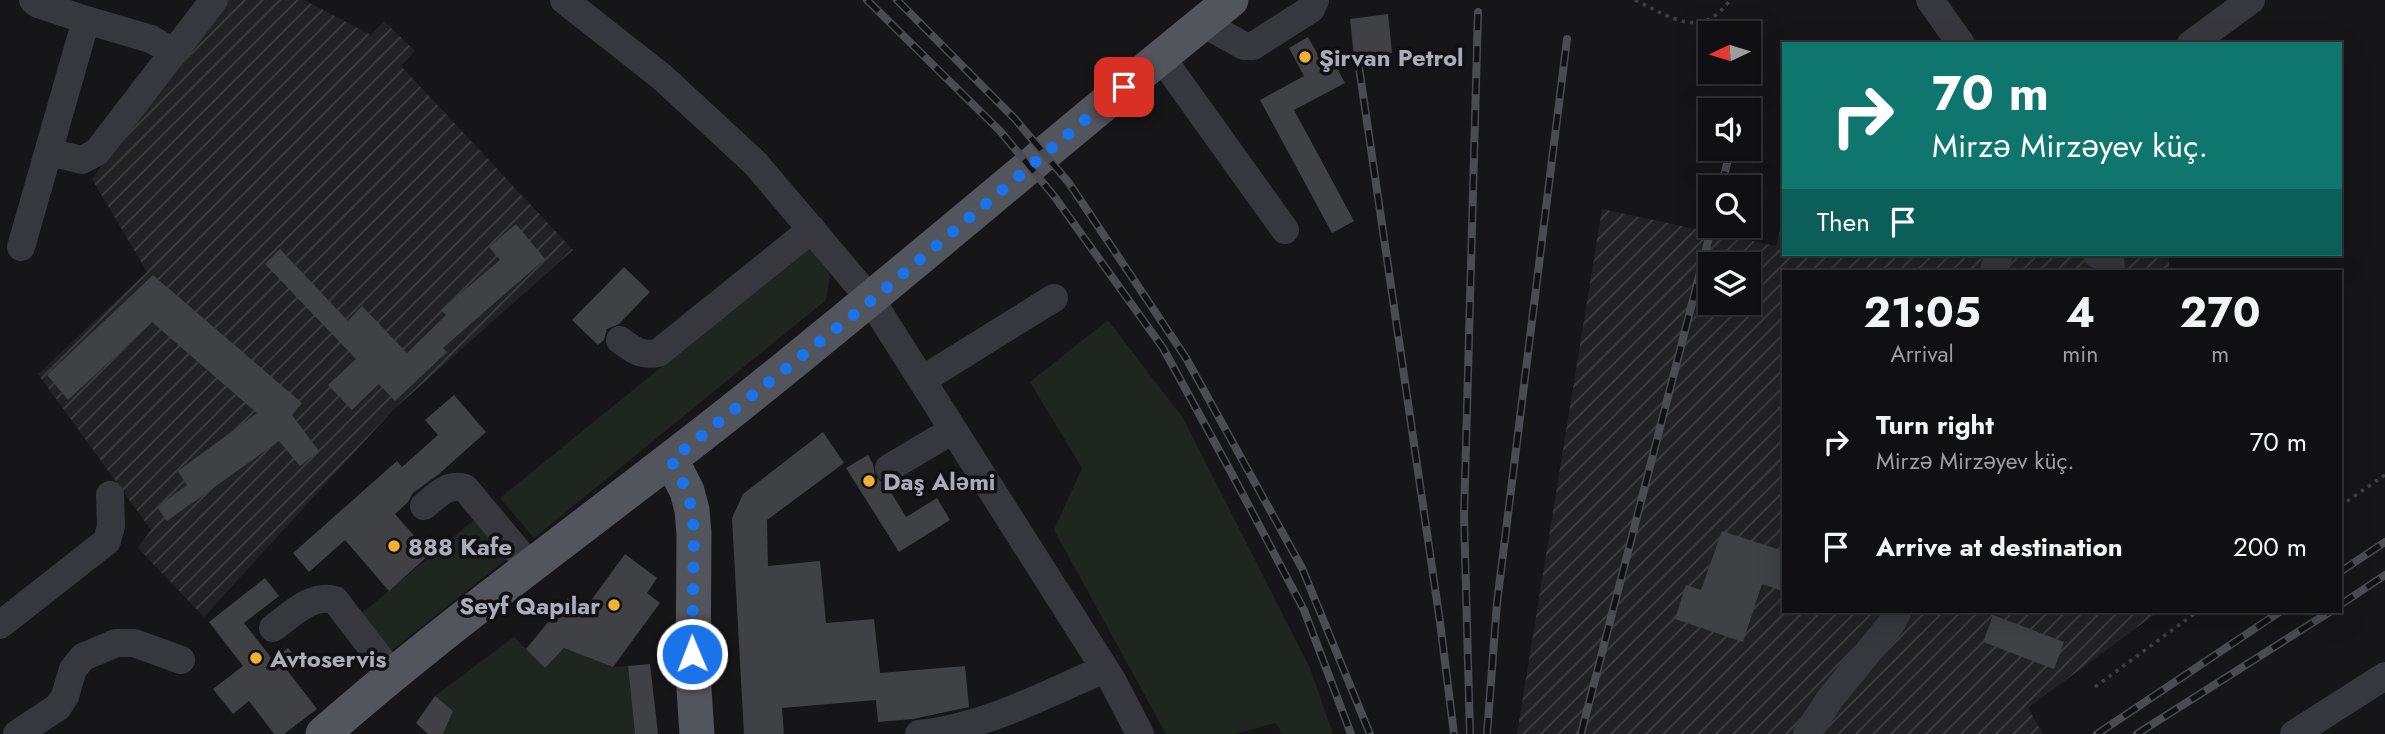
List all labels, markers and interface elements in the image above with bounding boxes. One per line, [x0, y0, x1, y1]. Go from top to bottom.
north arrow [1698, 21, 1760, 84]
map controls [1698, 21, 1761, 315]
place label: Şirvan Petrol [1319, 40, 1464, 75]
marker: Şirvan Petrol [1297, 49, 1313, 65]
pin [1094, 57, 1154, 117]
text: 70 m [1932, 58, 2049, 128]
icon: arrive [1105, 68, 1143, 106]
icon: right [1817, 70, 1908, 161]
button: sound [1698, 98, 1761, 161]
text: Mirzə Mirzəyev küç. [1932, 123, 2208, 169]
button: search [1698, 175, 1761, 238]
text: Then [1817, 203, 1870, 241]
icon: arrive [1884, 203, 1922, 241]
button: layers [1698, 252, 1761, 315]
text: 21:05 [1863, 282, 1981, 343]
text: 4 [2066, 282, 2095, 343]
text: 270 [2180, 282, 2261, 343]
text: Arrival [1890, 337, 1954, 371]
text: min [2062, 337, 2098, 371]
text: m [2211, 337, 2229, 371]
text: Turn right [1876, 406, 1994, 444]
icon: right [1817, 423, 1855, 461]
text: 70 m [2250, 423, 2307, 461]
text: Mirzə Mirzəyev küç. [1876, 444, 2074, 478]
place label: Daş Aləmi [883, 464, 995, 499]
marker: Daş Aləmi [861, 473, 877, 489]
icon: arrive [1817, 528, 1855, 566]
text: Arrive at destination [1876, 528, 2123, 566]
text: 200 m [2233, 528, 2307, 566]
place label: 888 Kafe [408, 529, 512, 564]
marker: 888 Kafe [386, 538, 402, 554]
place label: Seyf Qapılar [459, 588, 600, 623]
marker: Seyf Qapılar [606, 597, 622, 613]
position arrow [655, 617, 729, 691]
place label: Avtoservis [269, 641, 386, 676]
marker: Avtoservis [248, 650, 264, 666]

